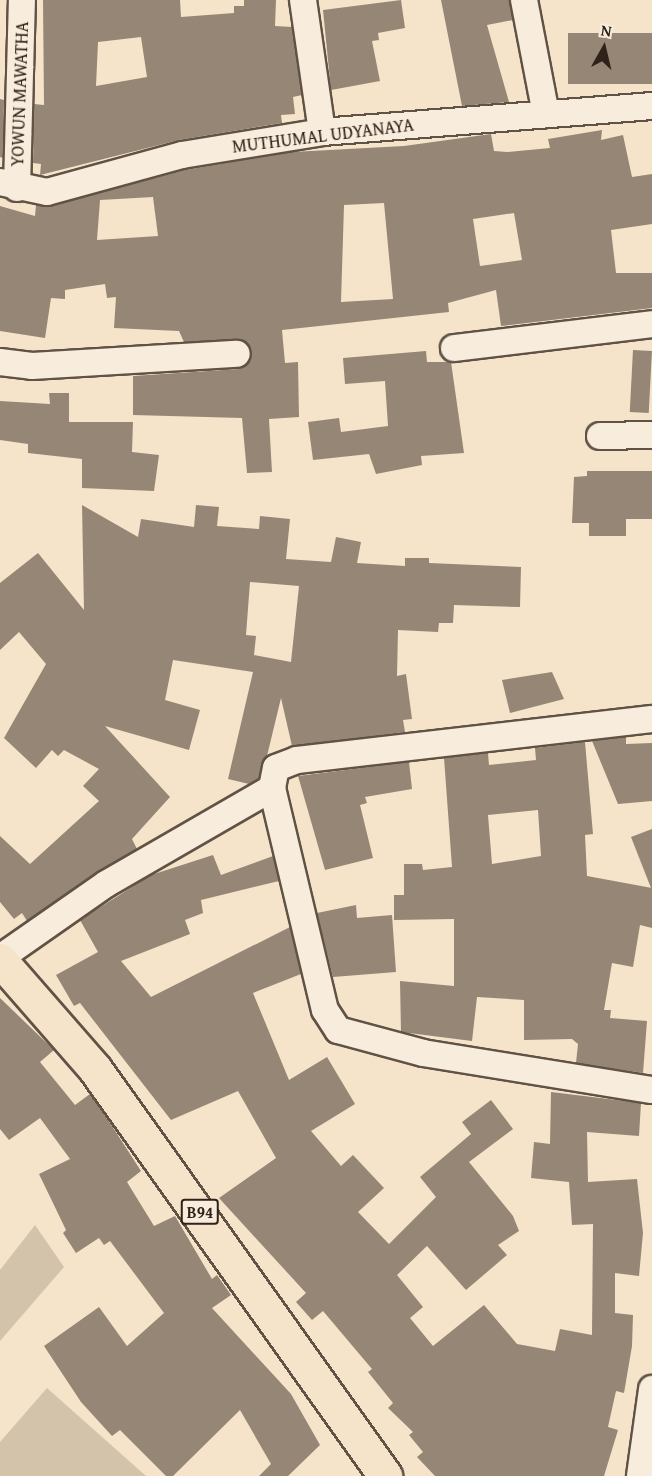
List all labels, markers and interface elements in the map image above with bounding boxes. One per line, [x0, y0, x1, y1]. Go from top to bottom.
north arrow [574, 18, 634, 78]
text: N [600, 18, 613, 43]
street label: YOWUN MAWATHA [7, 21, 33, 167]
street label: MUTHUMAL UDYANAYA [231, 114, 415, 158]
road number: B94 [180, 1199, 220, 1225]

